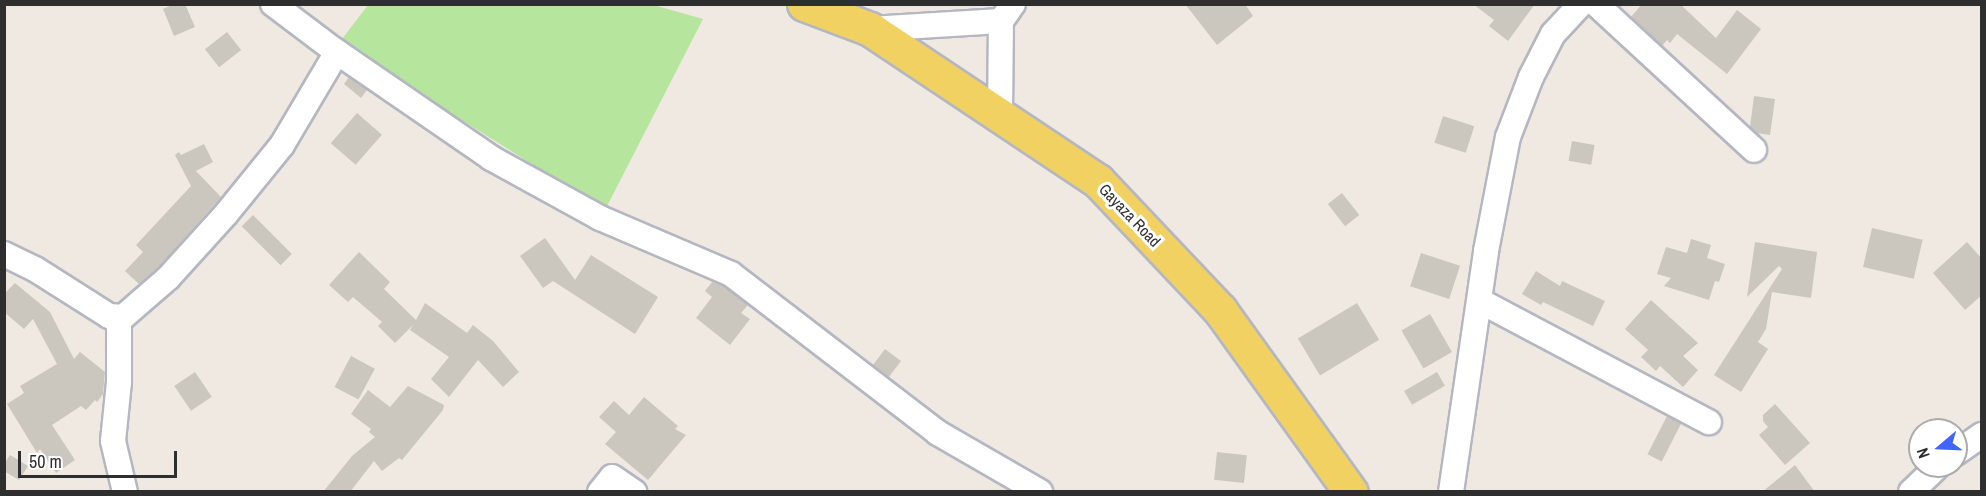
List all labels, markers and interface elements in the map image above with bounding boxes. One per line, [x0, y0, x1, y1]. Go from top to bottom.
street label: Gayaza Road [1095, 179, 1165, 251]
north arrow [1908, 418, 1968, 478]
scale bar [21, 439, 180, 477]
text: N [1911, 445, 1935, 461]
text: 50 m [29, 449, 62, 474]

